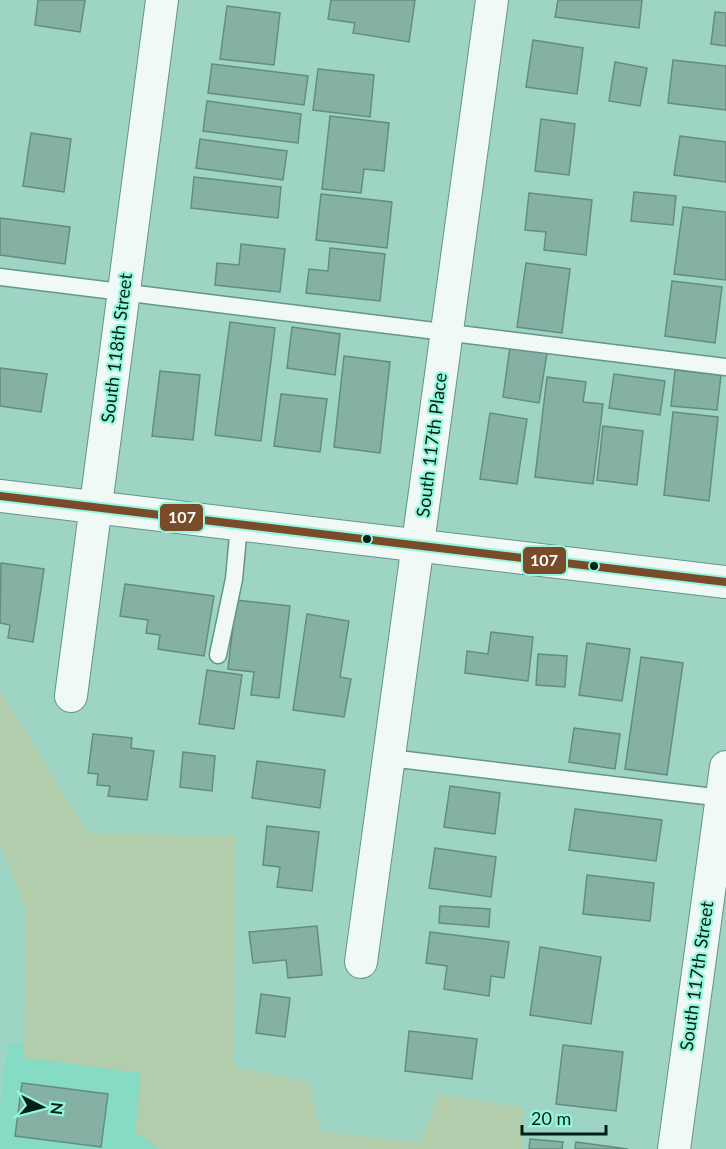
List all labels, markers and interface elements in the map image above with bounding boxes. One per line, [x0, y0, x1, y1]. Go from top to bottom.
street label: South 118th Street [96, 271, 136, 424]
street label: South 117th Place [411, 371, 451, 518]
line badge: 107 [159, 503, 204, 532]
text: 107 [168, 507, 196, 526]
unlabelled marker [361, 533, 373, 545]
line badge: 107 [522, 546, 567, 575]
text: 107 [530, 550, 558, 569]
unlabelled marker [588, 560, 600, 572]
street label: South 117th Street [675, 899, 717, 1052]
north arrow [12, 1077, 72, 1137]
scale bar [522, 1098, 606, 1136]
text: N [47, 1101, 68, 1116]
text: 20 m [531, 1107, 571, 1129]

